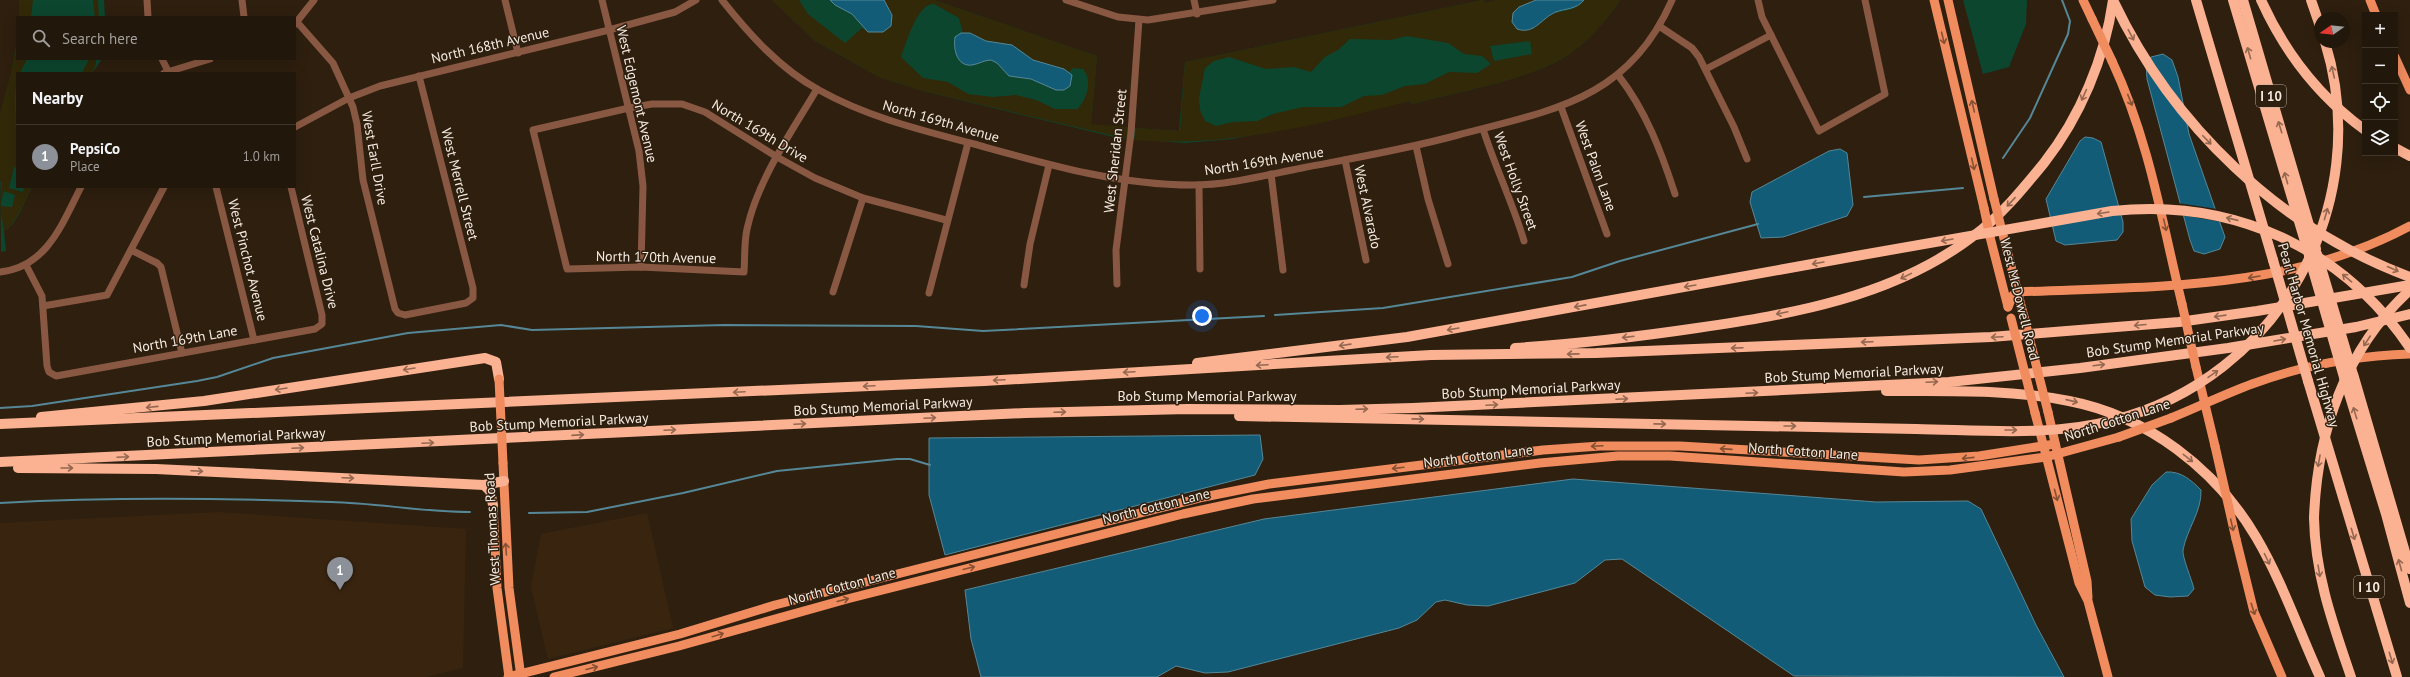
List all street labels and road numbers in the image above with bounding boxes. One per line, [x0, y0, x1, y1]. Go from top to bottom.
street label: North 168th Avenue [429, 23, 551, 67]
street label: West Edgemont Avenue [612, 24, 662, 164]
road number: I 10 [2256, 85, 2286, 107]
street label: West Sheridan Street [1100, 88, 1131, 214]
street label: North 169th Drive [709, 95, 811, 167]
street label: North 169th Avenue [881, 96, 1001, 146]
street label: West Earll Drive [358, 110, 392, 206]
street label: West Palm Lane [1571, 118, 1621, 214]
street label: West Merrell Street [437, 126, 483, 242]
street label: West Holly Street [1490, 129, 1542, 233]
street label: North 169th Avenue [1203, 143, 1325, 179]
street label: West Alvarado [1350, 164, 1386, 250]
street label: West Catalina Drive [297, 193, 343, 311]
street label: West Pinchot Avenue [224, 197, 272, 323]
street label: West McDowell Road [1996, 236, 2044, 362]
street label: Pearl Harbor Memorial Highway [2274, 241, 2344, 430]
street label: North 170th Avenue [596, 247, 716, 267]
street label: Bob Stump Memorial Parkway [2085, 319, 2265, 361]
street label: North 169th Lane [131, 321, 239, 357]
street label: Bob Stump Memorial Parkway [1764, 359, 1944, 387]
street label: Bob Stump Memorial Parkway [1441, 375, 1621, 403]
street label: Bob Stump Memorial Parkway [1117, 387, 1297, 405]
street label: Bob Stump Memorial Parkway [793, 392, 973, 420]
street label: North Cotton Lane [2062, 394, 2172, 446]
street label: Bob Stump Memorial Parkway [469, 408, 649, 436]
street label: Bob Stump Memorial Parkway [146, 423, 326, 451]
street label: North Cotton Lane [1747, 438, 1859, 464]
street label: North Cotton Lane [1422, 440, 1534, 472]
street label: West Thomas Road [480, 472, 504, 586]
street label: North Cotton Lane [1100, 484, 1212, 528]
street label: North Cotton Lane [786, 563, 898, 609]
road number: I 10 [2354, 576, 2384, 598]

